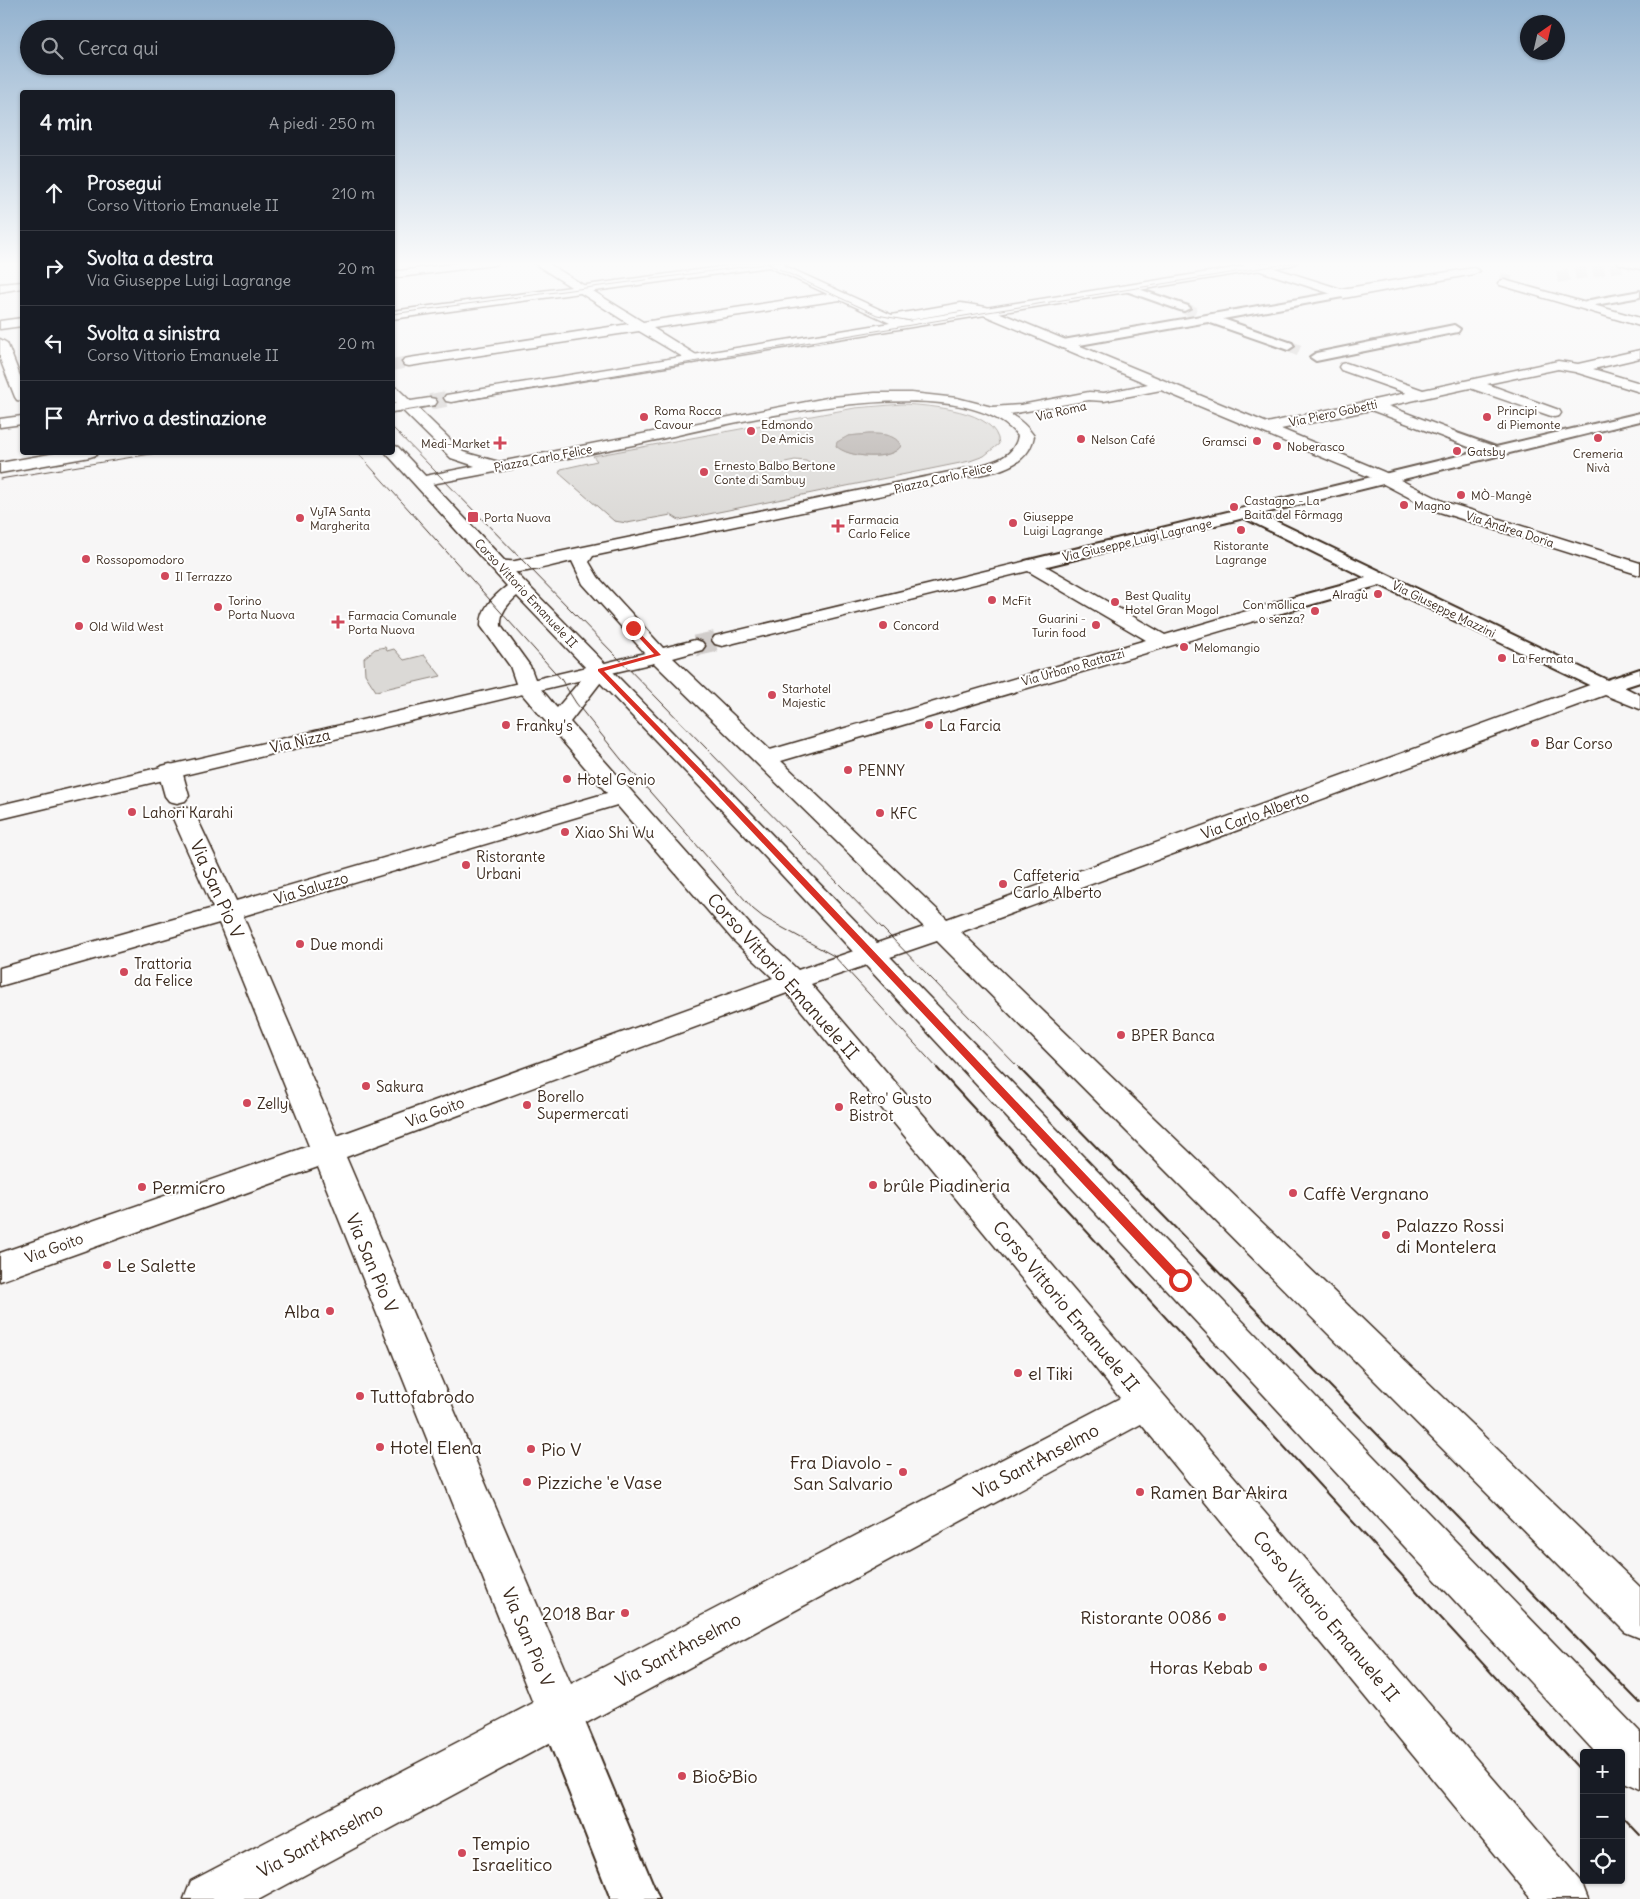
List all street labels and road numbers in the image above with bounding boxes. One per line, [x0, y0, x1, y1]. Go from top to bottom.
street label: Via Piero Gobetti [1287, 396, 1379, 430]
street label: Via Roma [1034, 398, 1088, 424]
street label: Piazza Carlo Felice [492, 441, 594, 475]
street label: Piazza Carlo Felice [893, 459, 993, 497]
street label: Via Andrea Doria [1464, 508, 1556, 550]
street label: Via Giuseppe Luigi Lagrange [1061, 515, 1213, 565]
street label: Corso Vittorio Emanuele II [471, 535, 581, 651]
street label: Via Giuseppe Mazzini [1390, 577, 1498, 641]
street label: Via Urbano Rattazzi [1020, 645, 1126, 689]
street label: Via Nizza [268, 725, 332, 757]
street label: Via Carlo Alberto [1198, 787, 1312, 843]
street label: Via San Pio V [185, 836, 249, 942]
street label: Via Saluzzo [272, 868, 350, 908]
street label: Corso Vittorio Emanuele II [702, 888, 864, 1064]
street label: Via Goito [403, 1093, 467, 1131]
street label: Via San Pio V [341, 1210, 403, 1316]
street label: Corso Vittorio Emanuele II [988, 1216, 1144, 1396]
street label: Via Goito [22, 1229, 86, 1267]
street label: Via Sant'Anselmo [969, 1418, 1103, 1504]
street label: Corso Vittorio Emanuele II [1248, 1526, 1404, 1706]
street label: Via San Pio V [497, 1584, 559, 1690]
street label: Via Sant'Anselmo [611, 1607, 745, 1693]
street label: Via Sant'Anselmo [253, 1797, 387, 1883]

